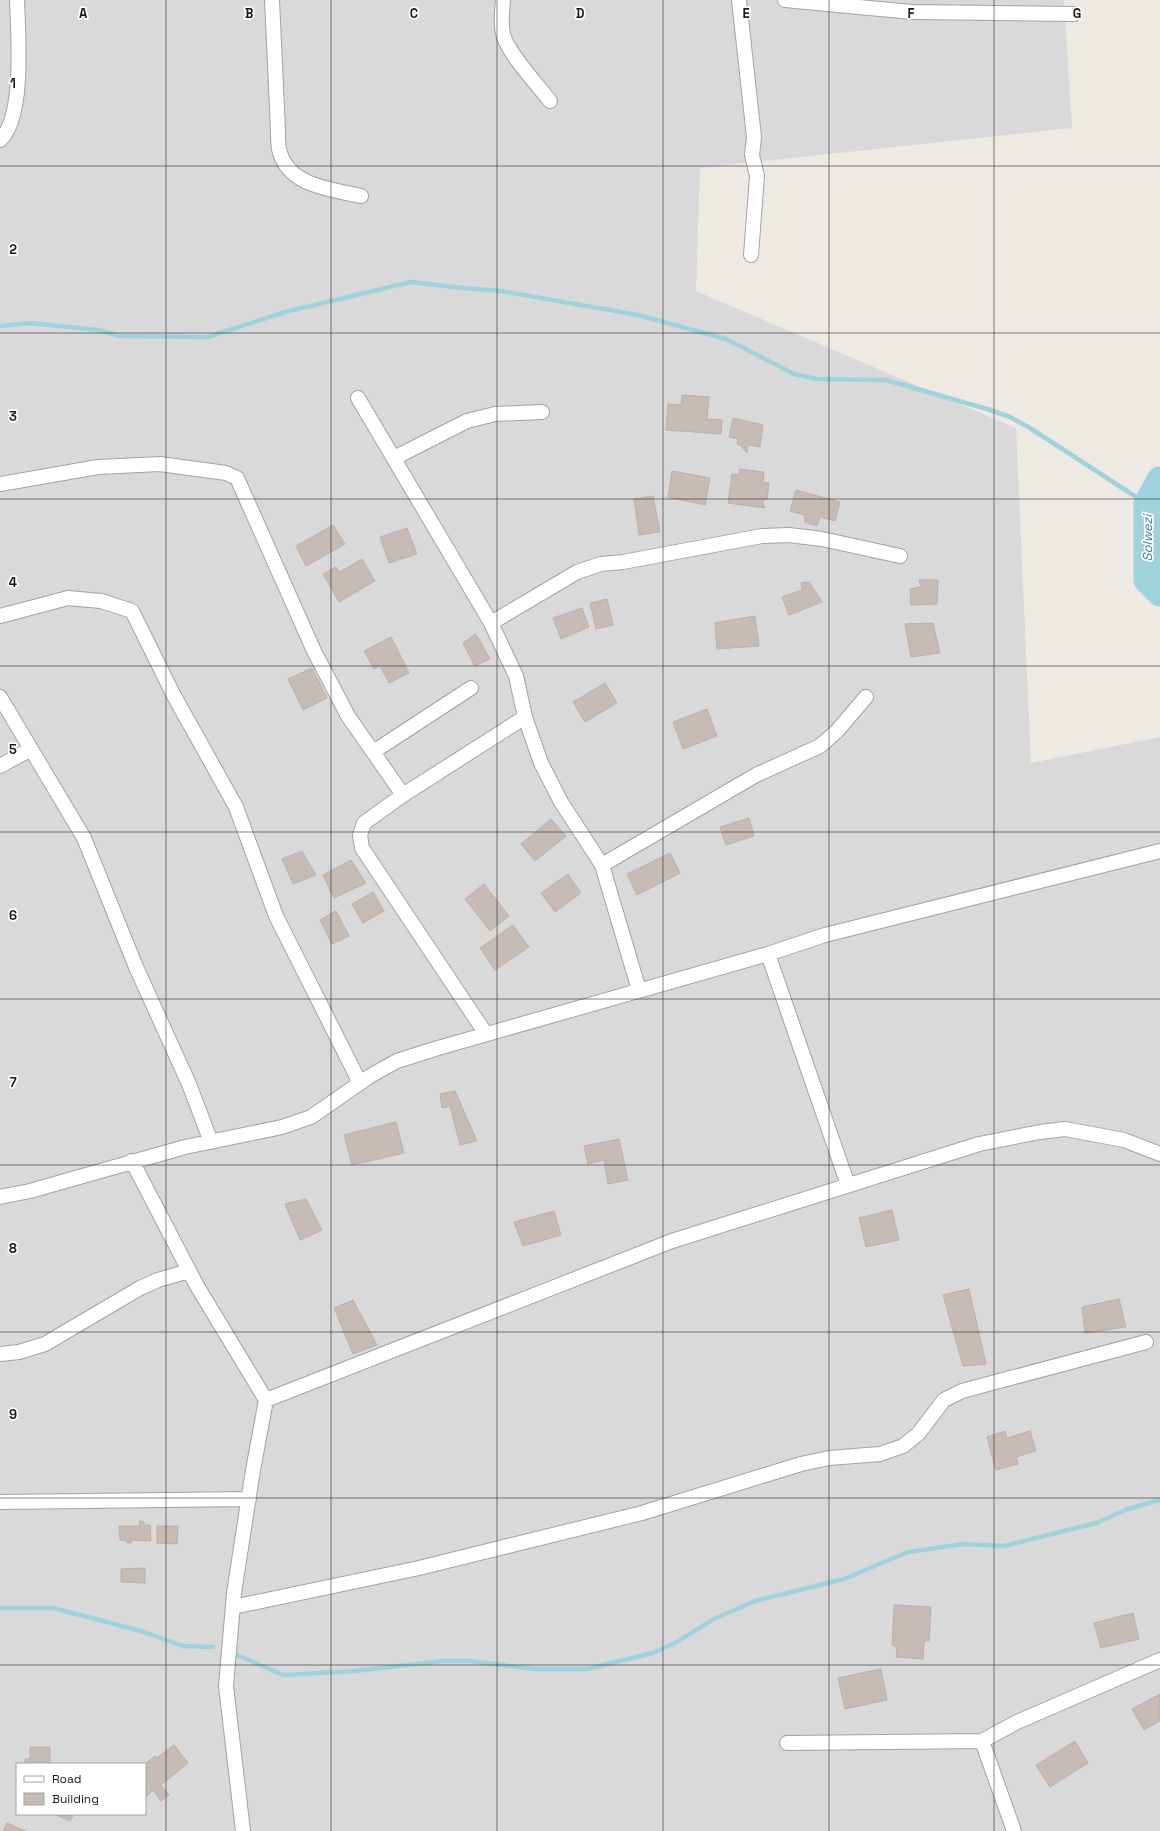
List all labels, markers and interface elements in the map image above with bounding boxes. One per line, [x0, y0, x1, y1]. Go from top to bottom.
text: A [79, 5, 88, 22]
text: B [245, 5, 254, 22]
text: C [410, 5, 418, 22]
text: D [576, 5, 585, 22]
text: E [742, 5, 750, 22]
text: F [908, 5, 915, 22]
text: G [1073, 5, 1081, 22]
text: 1 [10, 75, 16, 92]
text: 2 [9, 241, 17, 258]
text: 3 [9, 408, 17, 425]
water label: Solwezi [1139, 513, 1156, 561]
text: 4 [9, 574, 17, 591]
text: 5 [9, 741, 17, 758]
text: 6 [9, 907, 17, 924]
text: 7 [9, 1074, 17, 1091]
text: 8 [9, 1240, 17, 1257]
text: 9 [9, 1406, 17, 1423]
legend [16, 1763, 146, 1815]
text: Road [52, 1771, 81, 1787]
text: Building [52, 1791, 99, 1807]

